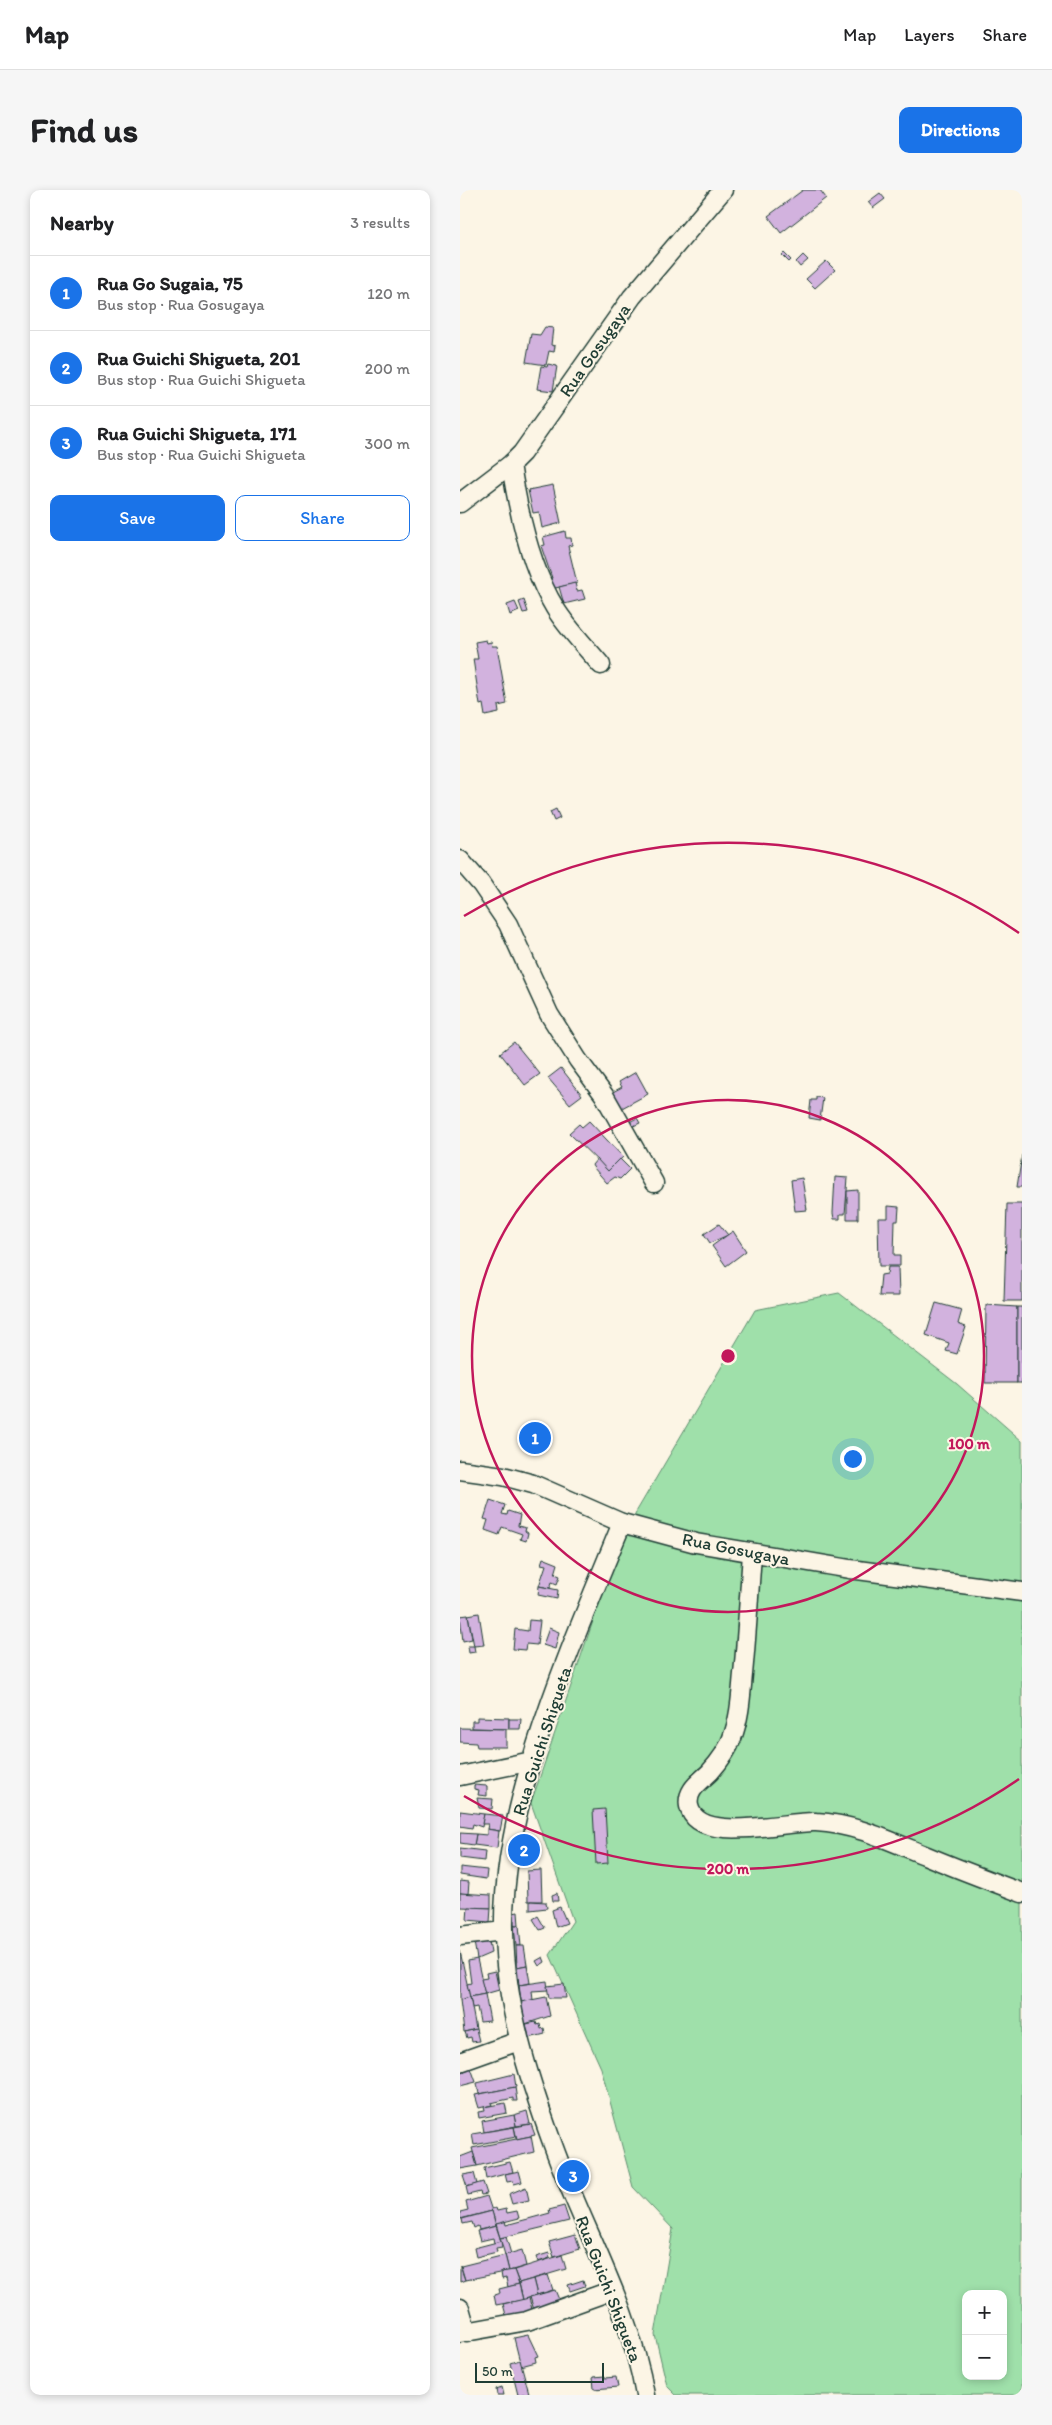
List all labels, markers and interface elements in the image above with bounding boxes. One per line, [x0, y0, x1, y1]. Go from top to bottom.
text: Map [25, 20, 69, 49]
text: Map [843, 24, 876, 46]
text: Layers [904, 24, 954, 46]
text: Share [982, 24, 1027, 46]
button: Directions [899, 107, 1022, 153]
text: Find us [30, 109, 138, 151]
text: Nearby [50, 210, 114, 235]
text: 3 results [350, 213, 410, 232]
text: Rua Go Sugaia, 75 [97, 272, 243, 295]
text: 1 [62, 284, 70, 303]
text: 120 m [367, 284, 410, 303]
text: Bus stop · Rua Gosugaya [97, 295, 265, 314]
street label: Rua Gosugaya [555, 298, 636, 401]
text: Rua Guichi Shigueta, 201 [97, 347, 300, 370]
text: 2 [62, 359, 70, 378]
text: 200 m [365, 359, 410, 378]
text: Bus stop · Rua Guichi Shigueta [97, 370, 306, 389]
text: Rua Guichi Shigueta, 171 [97, 422, 297, 445]
text: 3 [62, 434, 70, 453]
text: 300 m [365, 434, 410, 453]
text: Bus stop · Rua Guichi Shigueta [97, 445, 306, 464]
button: Save [50, 495, 225, 541]
button: Share [235, 495, 410, 541]
centre of rings [719, 1347, 737, 1365]
pin: 1 [519, 1419, 551, 1457]
text: 100 m [948, 1435, 990, 1453]
your location [840, 1446, 866, 1472]
street label: Rua Gosugaya [680, 1528, 792, 1570]
street label: Rua Guichi Shigueta [508, 1663, 577, 1818]
pin: 2 [508, 1831, 540, 1869]
text: 200 m [707, 1860, 750, 1878]
pin: 3 [557, 2157, 589, 2195]
street label: Rua Guichi Shigueta [571, 2213, 647, 2366]
map controls [962, 2290, 1007, 2380]
button: + [962, 2290, 1007, 2335]
button: − [962, 2335, 1007, 2380]
scale bar [475, 2360, 604, 2383]
text: 50 m [482, 2363, 513, 2380]

